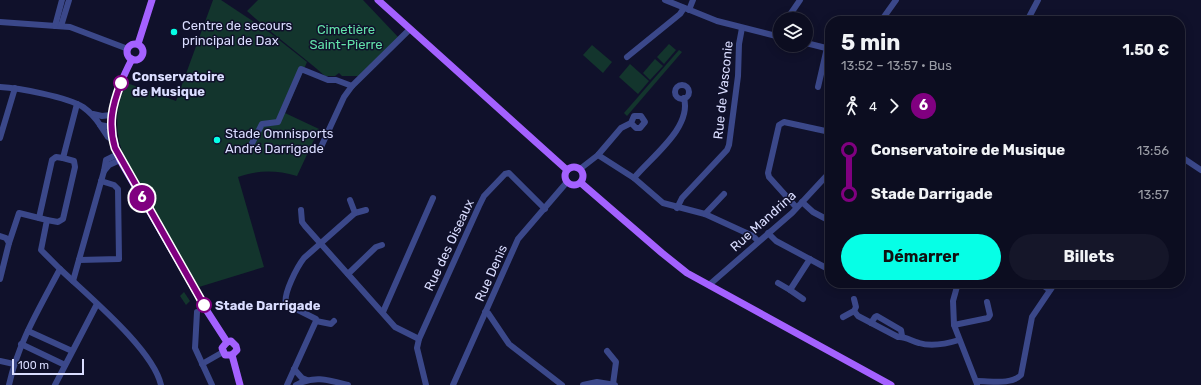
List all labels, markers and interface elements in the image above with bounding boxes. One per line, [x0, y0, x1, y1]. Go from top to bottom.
map controls [773, 12, 813, 52]
button: layers [773, 12, 813, 52]
place label: Centre de secours principal de Dax [182, 18, 293, 48]
park label: Cimetière Saint-Pierre [309, 22, 383, 52]
marker: Centre de secours principal de Dax [169, 27, 179, 37]
text: 5 min [841, 29, 901, 56]
street label: Rue de Vasconie [710, 40, 736, 140]
text: 1.50 € [1122, 41, 1169, 59]
text: 13:52 – 13:57 · Bus [841, 58, 952, 73]
place label: Conservatoire de Musique [132, 69, 225, 99]
marker: Conservatoire de Musique [113, 75, 129, 91]
icon: walk [841, 95, 863, 117]
icon: forward [883, 95, 905, 117]
text: 6 [919, 97, 928, 114]
text: 4 [869, 99, 877, 114]
place label: Stade Omnisports André Darrigade [225, 126, 334, 157]
marker: Stade Omnisports André Darrigade [212, 135, 222, 145]
text: Conservatoire de Musique [871, 141, 1065, 159]
text: 13:56 [1137, 143, 1169, 158]
line badge: 6 [129, 185, 155, 211]
text: Stade Darrigade [871, 185, 993, 203]
text: 13:57 [1138, 187, 1169, 202]
street label: Rue Mandrina [727, 188, 799, 254]
text: 6 [137, 189, 147, 206]
street label: Rue des Oiseaux [421, 197, 477, 293]
button: Démarrer [841, 234, 1001, 280]
button: Billets [1009, 234, 1169, 280]
street label: Rue Denis [472, 242, 510, 304]
marker: Stade Darrigade [196, 297, 212, 313]
place label: Stade Darrigade [215, 298, 321, 313]
scale bar [12, 357, 84, 376]
text: 100 m [18, 359, 49, 372]

